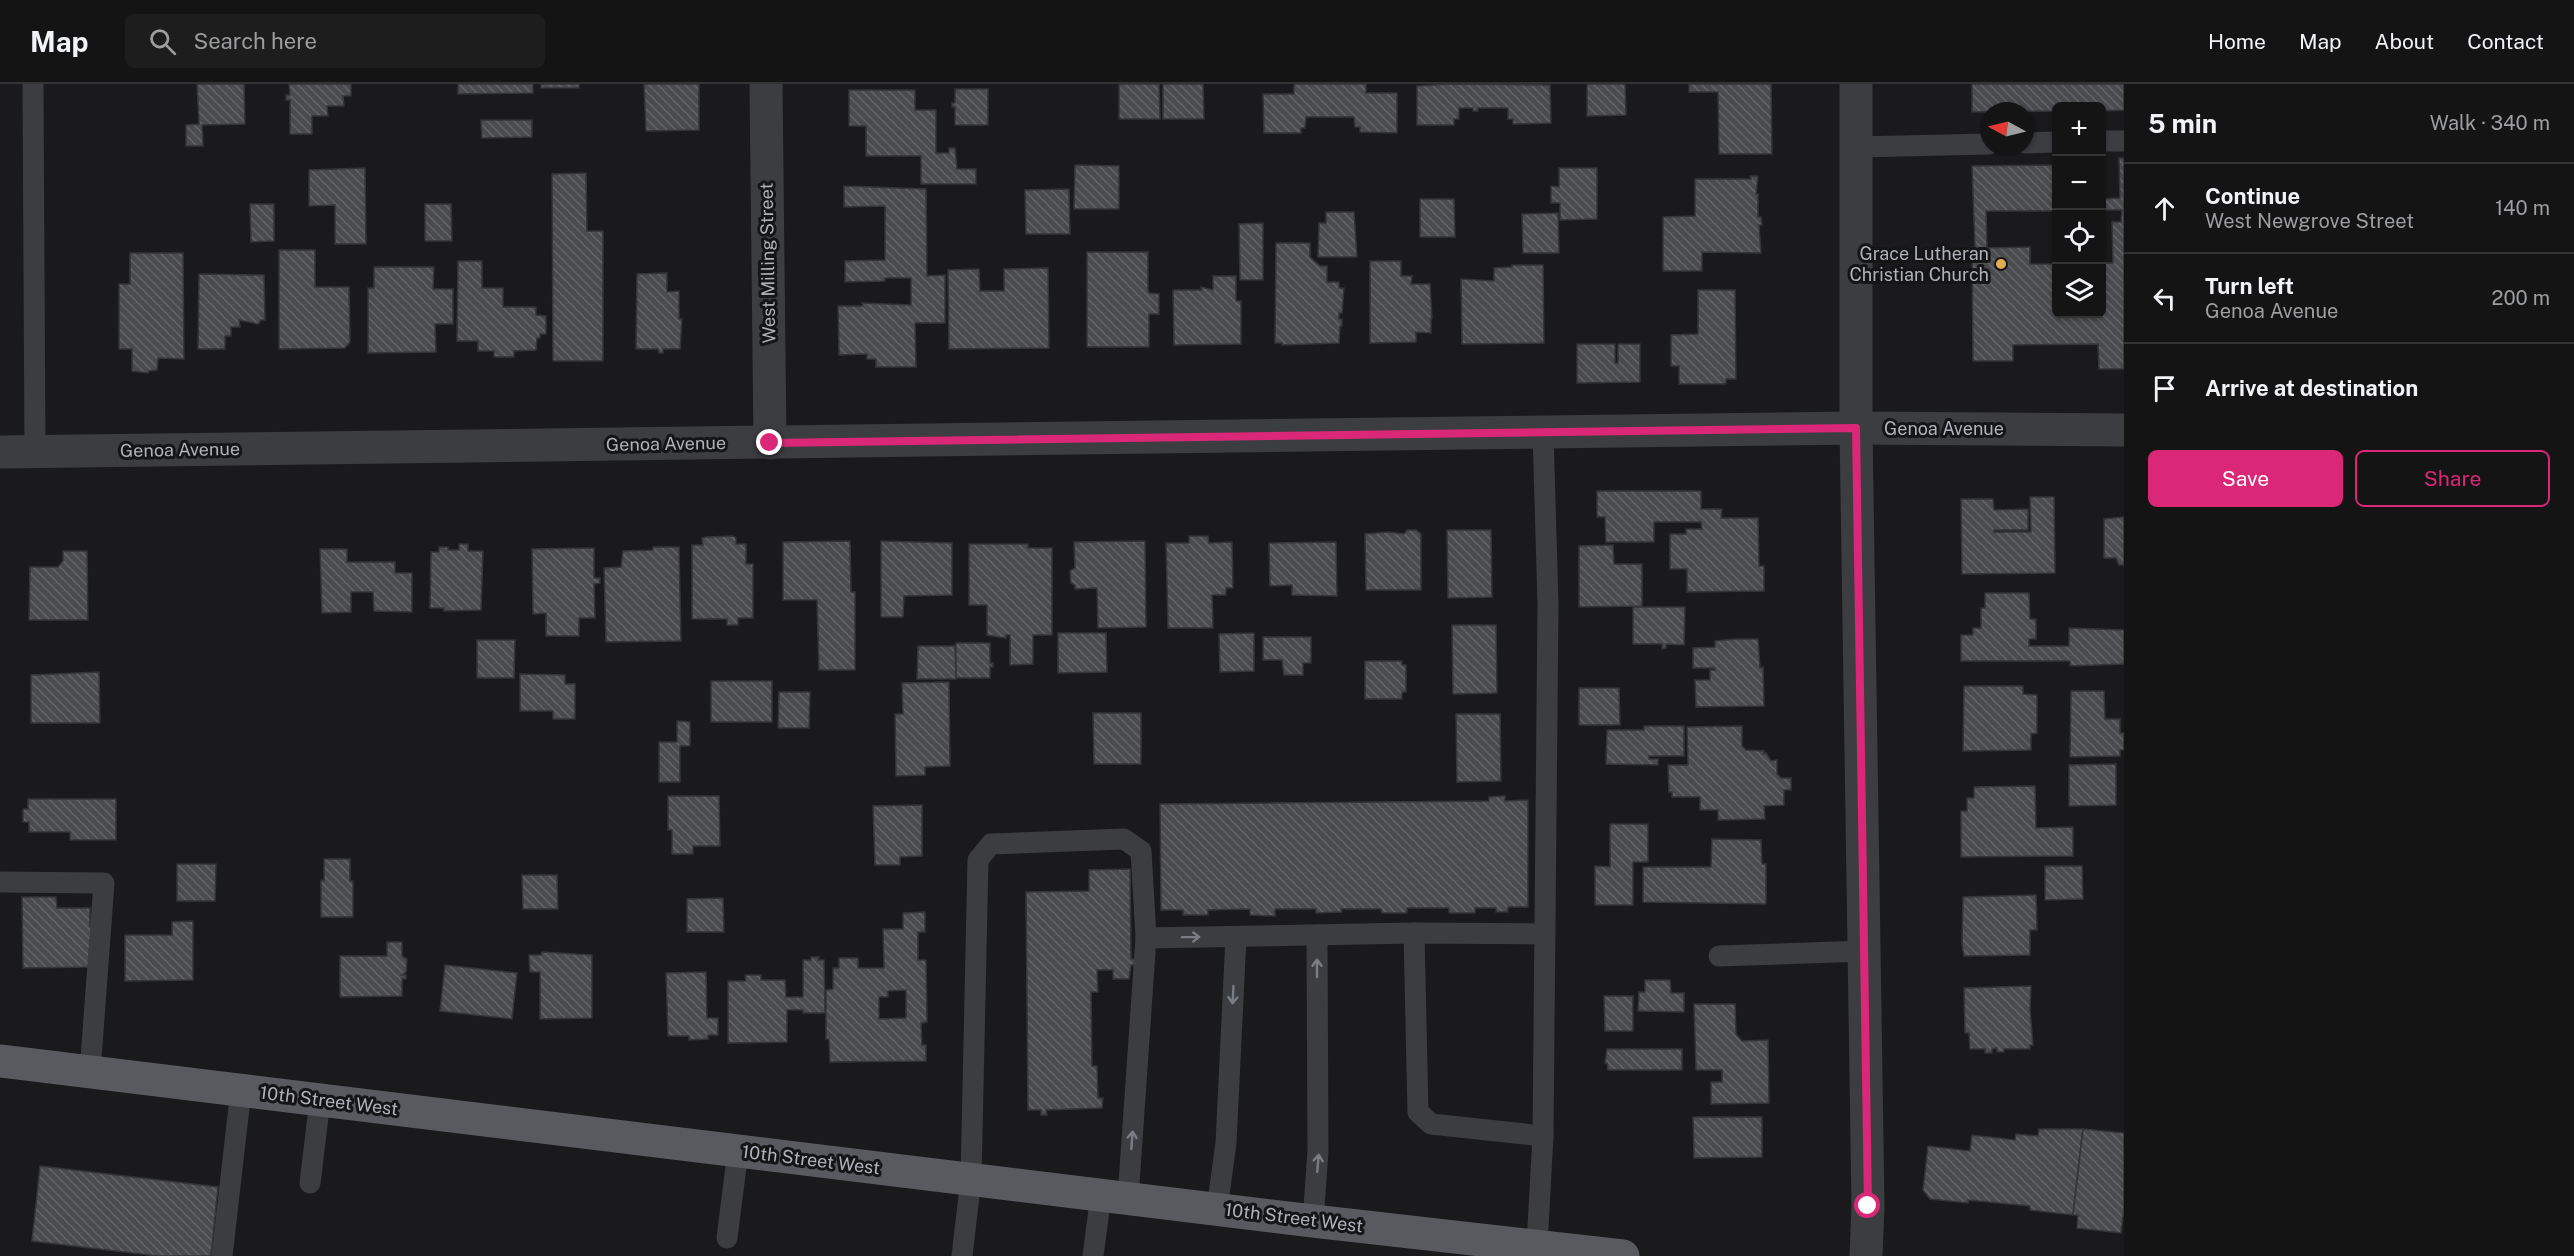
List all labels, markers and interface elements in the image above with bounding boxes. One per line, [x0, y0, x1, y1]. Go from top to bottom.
search box [125, 14, 545, 68]
text: Map [30, 25, 89, 58]
icon: search [146, 25, 179, 58]
text: Search here [194, 28, 317, 54]
text: Home [2208, 29, 2266, 54]
text: Map [2299, 29, 2342, 54]
text: About [2375, 29, 2434, 54]
text: Contact [2467, 29, 2544, 54]
north arrow [1980, 102, 2034, 156]
map controls [2052, 102, 2106, 318]
button: + [2052, 102, 2106, 156]
text: 5 min [2148, 108, 2217, 139]
text: Walk · 340 m [2430, 111, 2550, 135]
button: − [2052, 156, 2106, 210]
street label: West Milling Street [756, 182, 779, 344]
text: Continue [2205, 183, 2300, 209]
icon: ahead [2148, 192, 2181, 225]
text: 140 m [2495, 196, 2550, 220]
text: West Newgrove Street [2205, 209, 2414, 233]
button: locate [2052, 210, 2106, 264]
place label: Grace Lutheran Christian Church [1849, 243, 1989, 285]
marker: Grace Lutheran Christian Church [1994, 257, 2008, 271]
button: layers [2052, 264, 2106, 318]
text: Turn left [2205, 273, 2294, 299]
icon: left [2148, 282, 2181, 315]
text: 200 m [2492, 286, 2550, 310]
text: Genoa Avenue [2205, 299, 2338, 323]
icon: arrive [2148, 372, 2181, 405]
text: Arrive at destination [2205, 375, 2418, 401]
street label: Genoa Avenue [1884, 418, 2004, 439]
route end [756, 429, 782, 455]
street label: Genoa Avenue [606, 432, 726, 455]
street label: Genoa Avenue [120, 438, 240, 461]
button: Save [2148, 450, 2343, 507]
button: Share [2355, 450, 2550, 507]
one-way arrow [1180, 931, 1200, 943]
one-way arrow [1311, 958, 1323, 978]
one-way arrow [1228, 985, 1239, 1005]
street label: 10th Street West [259, 1082, 399, 1119]
one-way arrow [1127, 1130, 1138, 1150]
street label: 10th Street West [741, 1141, 881, 1178]
one-way arrow [1312, 1153, 1323, 1173]
route start [1854, 1192, 1880, 1218]
street label: 10th Street West [1224, 1199, 1364, 1236]

